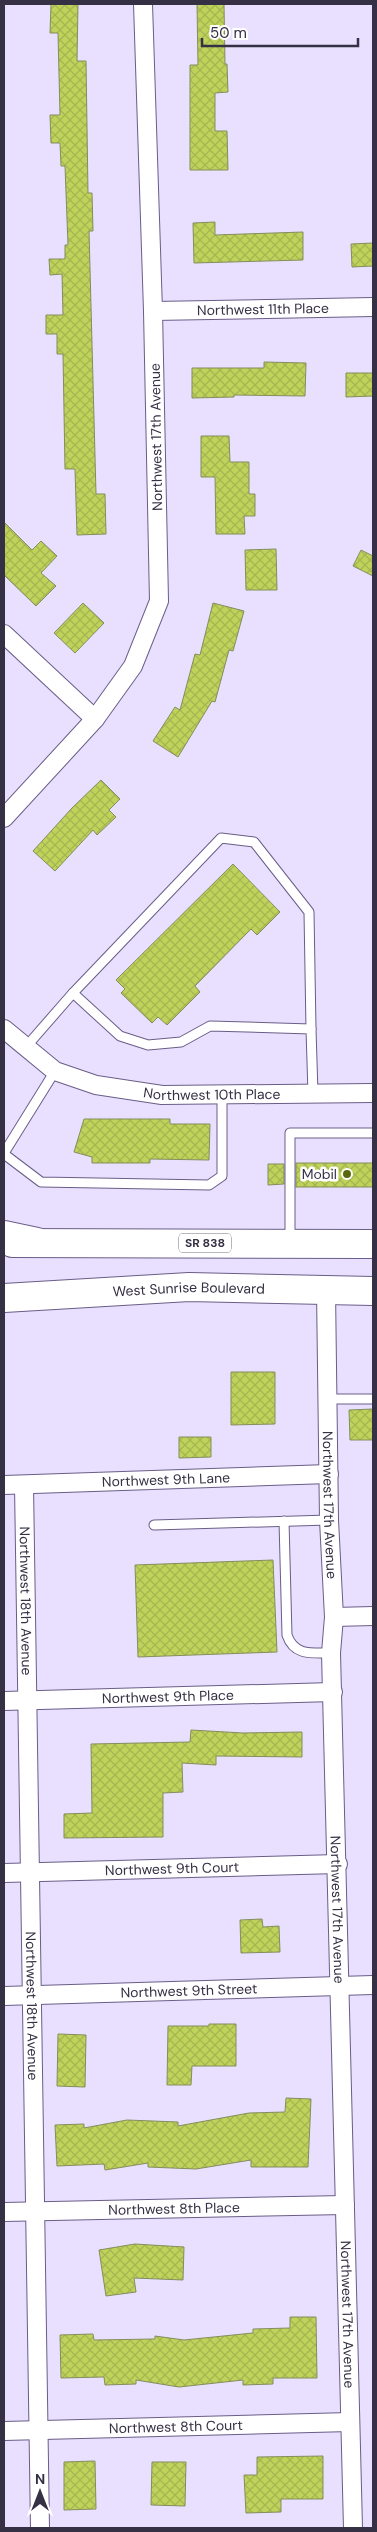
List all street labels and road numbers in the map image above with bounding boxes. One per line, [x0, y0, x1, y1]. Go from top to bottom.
street label: Northwest 11th Place [197, 299, 329, 319]
street label: Northwest 17th Avenue [146, 363, 166, 511]
street label: Northwest 10th Place [142, 1083, 281, 1104]
road number: SR 838 [179, 1234, 231, 1252]
street label: West Sunrise Boulevard [112, 1278, 265, 1301]
street label: Northwest 17th Avenue [319, 1431, 341, 1579]
street label: Northwest 9th Lane [102, 1468, 230, 1491]
street label: Northwest 18th Avenue [16, 1526, 36, 1676]
street label: Northwest 9th Place [102, 1686, 234, 1707]
street label: Northwest 17th Avenue [327, 1836, 348, 1984]
street label: Northwest 9th Court [105, 1858, 239, 1879]
street label: Northwest 18th Avenue [22, 1931, 42, 2081]
street label: Northwest 9th Street [120, 1979, 258, 2002]
street label: Northwest 8th Place [108, 2198, 240, 2219]
street label: Northwest 17th Avenue [337, 2240, 358, 2389]
street label: Northwest 8th Court [109, 2416, 243, 2437]

